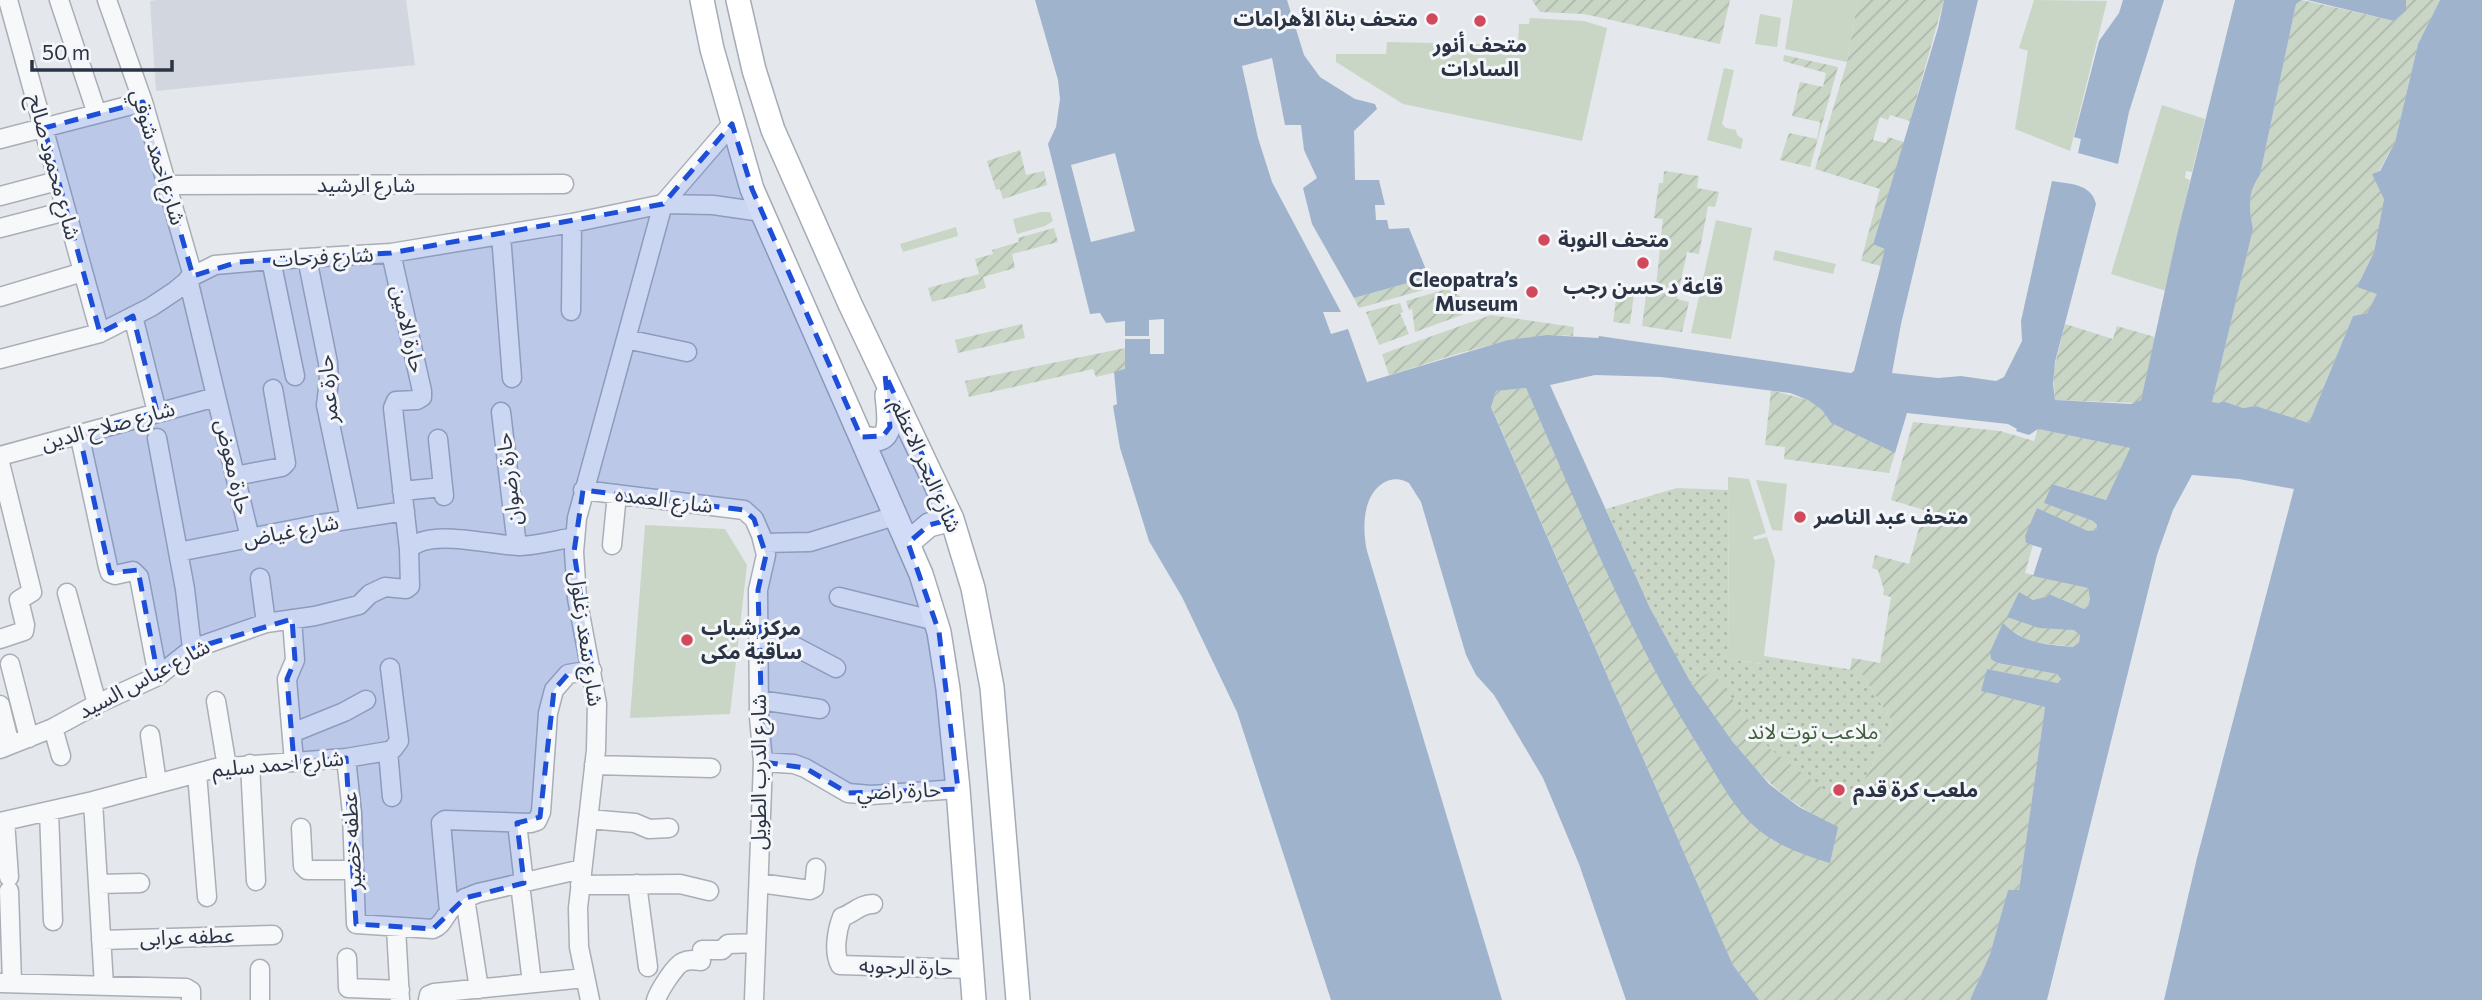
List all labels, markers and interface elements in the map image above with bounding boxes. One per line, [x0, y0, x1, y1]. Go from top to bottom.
place label: متحف بناة الأهرامات [1233, 5, 1418, 31]
marker: متحف بناة الأهرامات [1424, 11, 1440, 27]
marker: متحف أنور السادات [1472, 13, 1488, 29]
scale bar [32, 28, 172, 72]
place label: متحف أنور السادات [1432, 31, 1527, 80]
text: 50 m [42, 39, 90, 64]
street label: شارع احمد شوقي [122, 86, 192, 229]
street label: شارع محمود صالح [20, 91, 87, 243]
street label: شارع الرشيد [317, 171, 415, 200]
place label: متحف النوبة [1558, 226, 1669, 252]
marker: متحف النوبة [1536, 232, 1552, 248]
street label: شارع فرحات [272, 240, 374, 275]
marker: قاعة د حسن رجب [1635, 255, 1651, 271]
place label: Cleopatra’s Museum [1409, 266, 1518, 315]
place label: قاعة د حسن رجب [1563, 273, 1723, 299]
street label: حارة الامين [386, 282, 432, 375]
marker: Cleopatra’s Museum [1524, 284, 1540, 300]
street label: حارة عمر [311, 354, 343, 426]
street label: شارع صلاح الدين [38, 395, 178, 458]
street label: شارع البحر الاعظم [883, 395, 968, 537]
street label: حارة معوض [210, 417, 258, 517]
street label: حارة رضوان [489, 431, 527, 527]
street label: شارع العمده [613, 480, 714, 521]
place label: متحف عبد الناصر [1813, 503, 1968, 529]
street label: شارع غياض [241, 508, 341, 555]
marker: متحف عبد الناصر [1792, 509, 1808, 525]
street label: شارع سعد زغلول [562, 570, 609, 708]
place label: مركز شباب ساقية مكى [701, 614, 802, 664]
street label: شارع عباس السيد [73, 632, 215, 726]
marker: مركز شباب ساقية مكى [679, 632, 695, 648]
street label: شارع الدرب الطويل [745, 694, 774, 850]
park label: ملاعب توت لاند [1747, 718, 1879, 744]
street label: شارع احمد سليم [211, 744, 345, 785]
street label: حارة راضي [856, 776, 942, 808]
place label: ملعب كرة قدم [1853, 776, 1978, 806]
marker: ملعب كرة قدم [1831, 782, 1847, 798]
street label: عطفه خضير [335, 791, 367, 892]
street label: عطفه عرابى [139, 921, 235, 951]
street label: حارة الرجوبه [859, 951, 953, 981]

